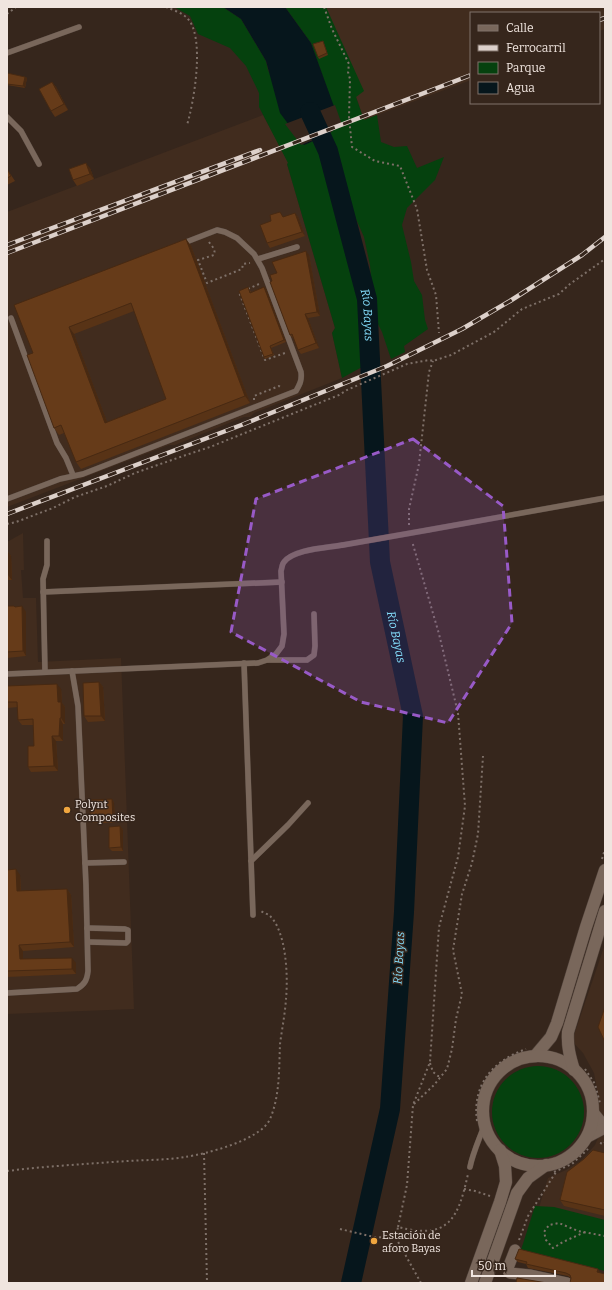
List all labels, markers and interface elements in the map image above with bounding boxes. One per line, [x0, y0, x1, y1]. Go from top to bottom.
legend [470, 12, 600, 104]
text: Calle [506, 21, 534, 35]
text: Ferrocarril [506, 41, 566, 55]
text: Parque [506, 61, 545, 75]
text: Agua [506, 81, 535, 95]
water label: Río Bayas [358, 287, 376, 342]
water label: Río Bayas [384, 610, 408, 664]
place label: Polynt Composites [75, 798, 135, 824]
marker: Polynt Composites [62, 805, 72, 815]
water label: Río Bayas [391, 931, 407, 985]
place label: Estación de aforo Bayas [382, 1229, 441, 1255]
marker: Estación de aforo Bayas [369, 1236, 379, 1246]
scale bar [472, 1252, 555, 1278]
text: 50 m [478, 1259, 507, 1273]

